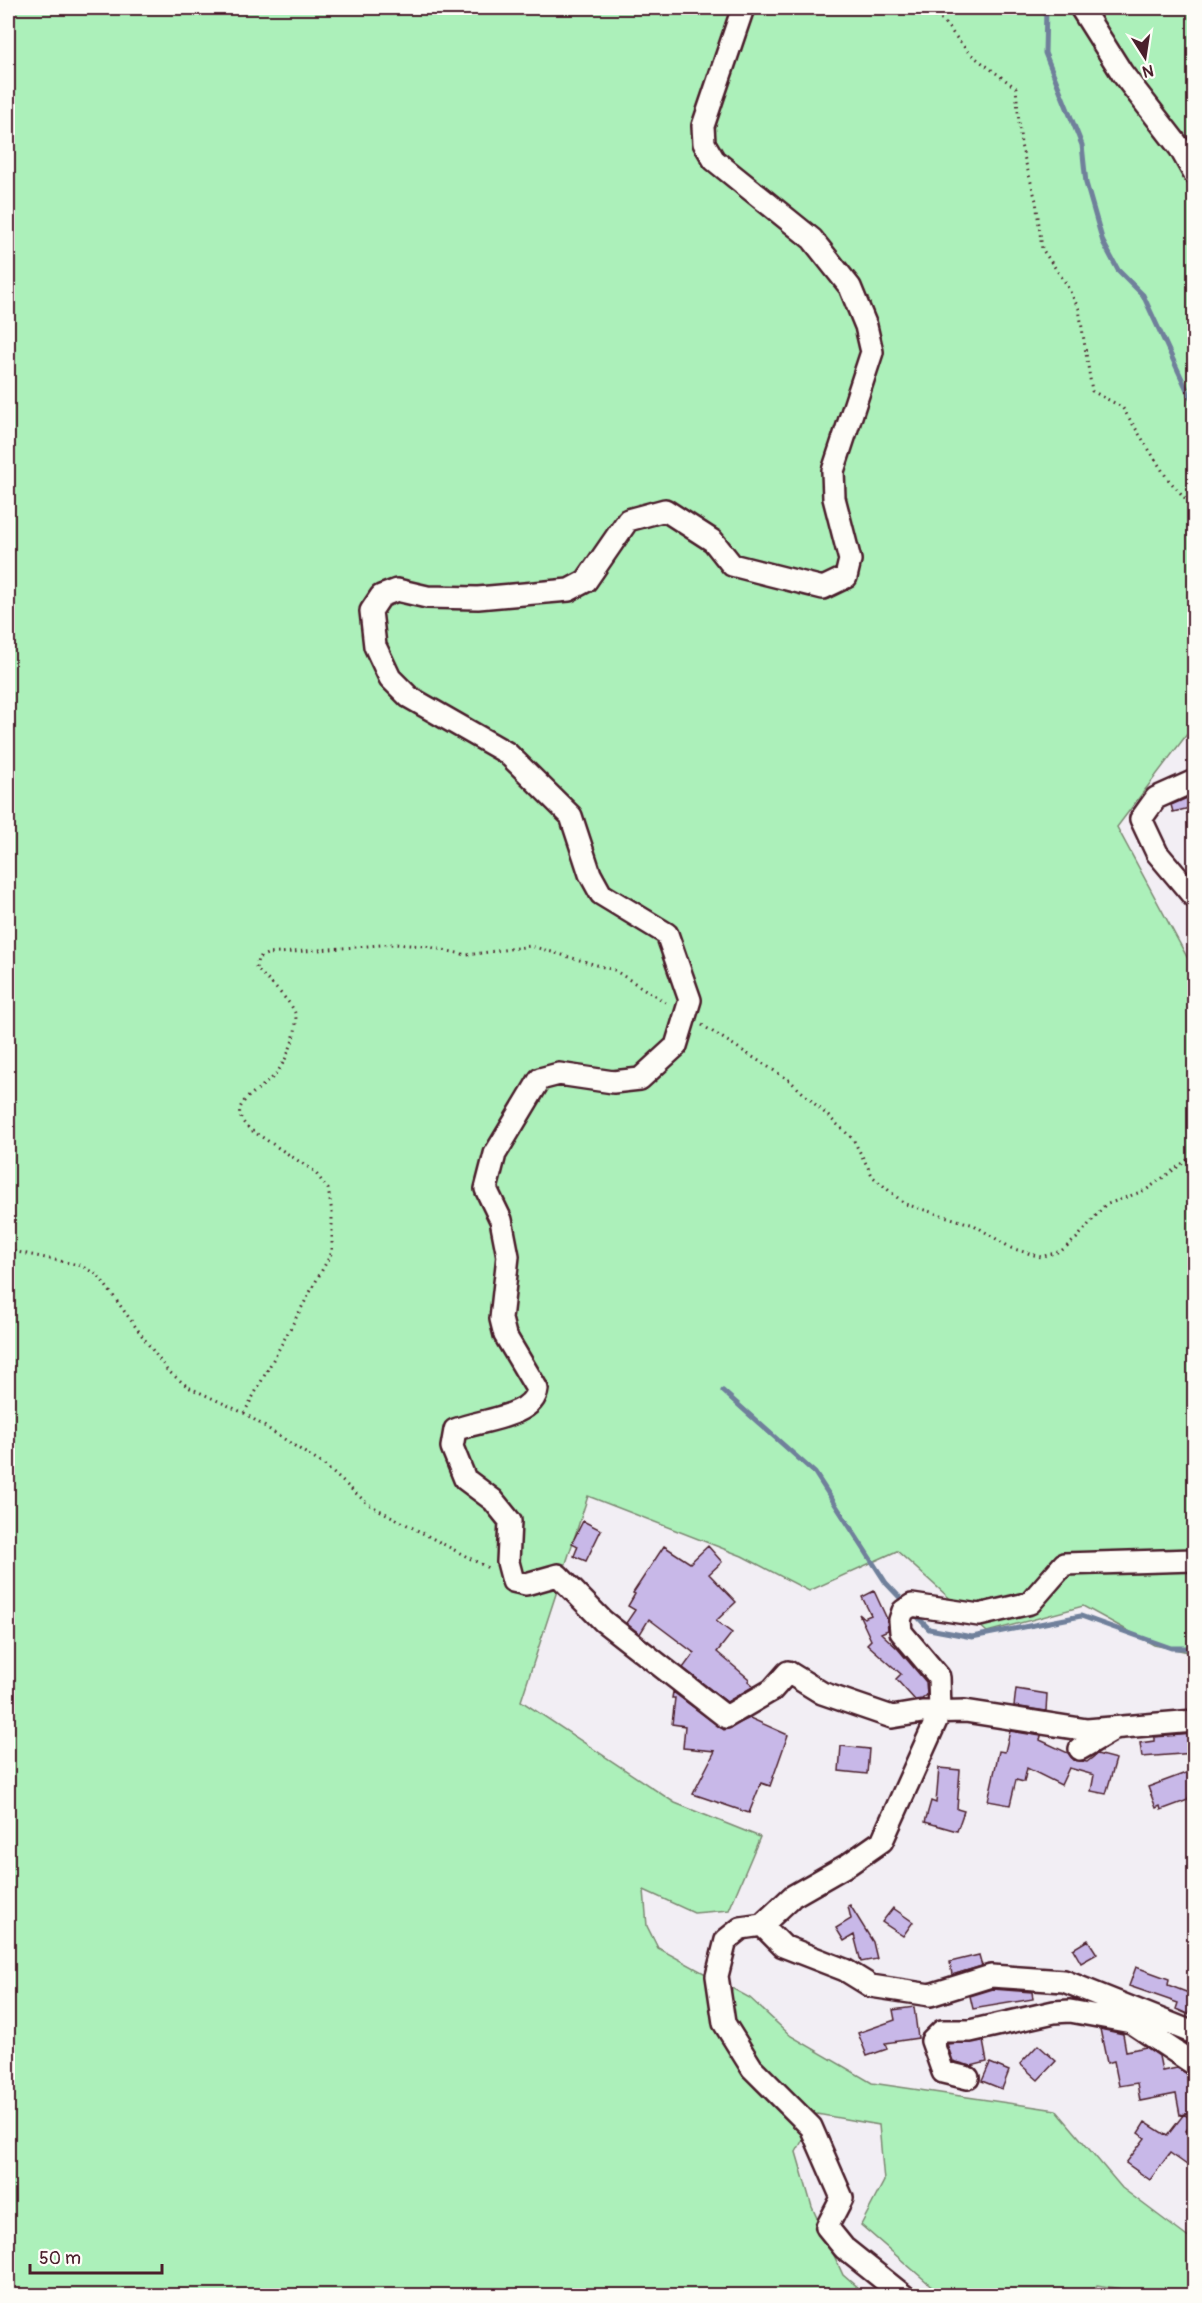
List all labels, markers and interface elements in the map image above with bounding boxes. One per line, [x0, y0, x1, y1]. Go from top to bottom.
north arrow [1115, 27, 1175, 87]
text: N [1140, 60, 1155, 82]
scale bar [30, 2237, 162, 2275]
text: 50 m [39, 2247, 81, 2270]

